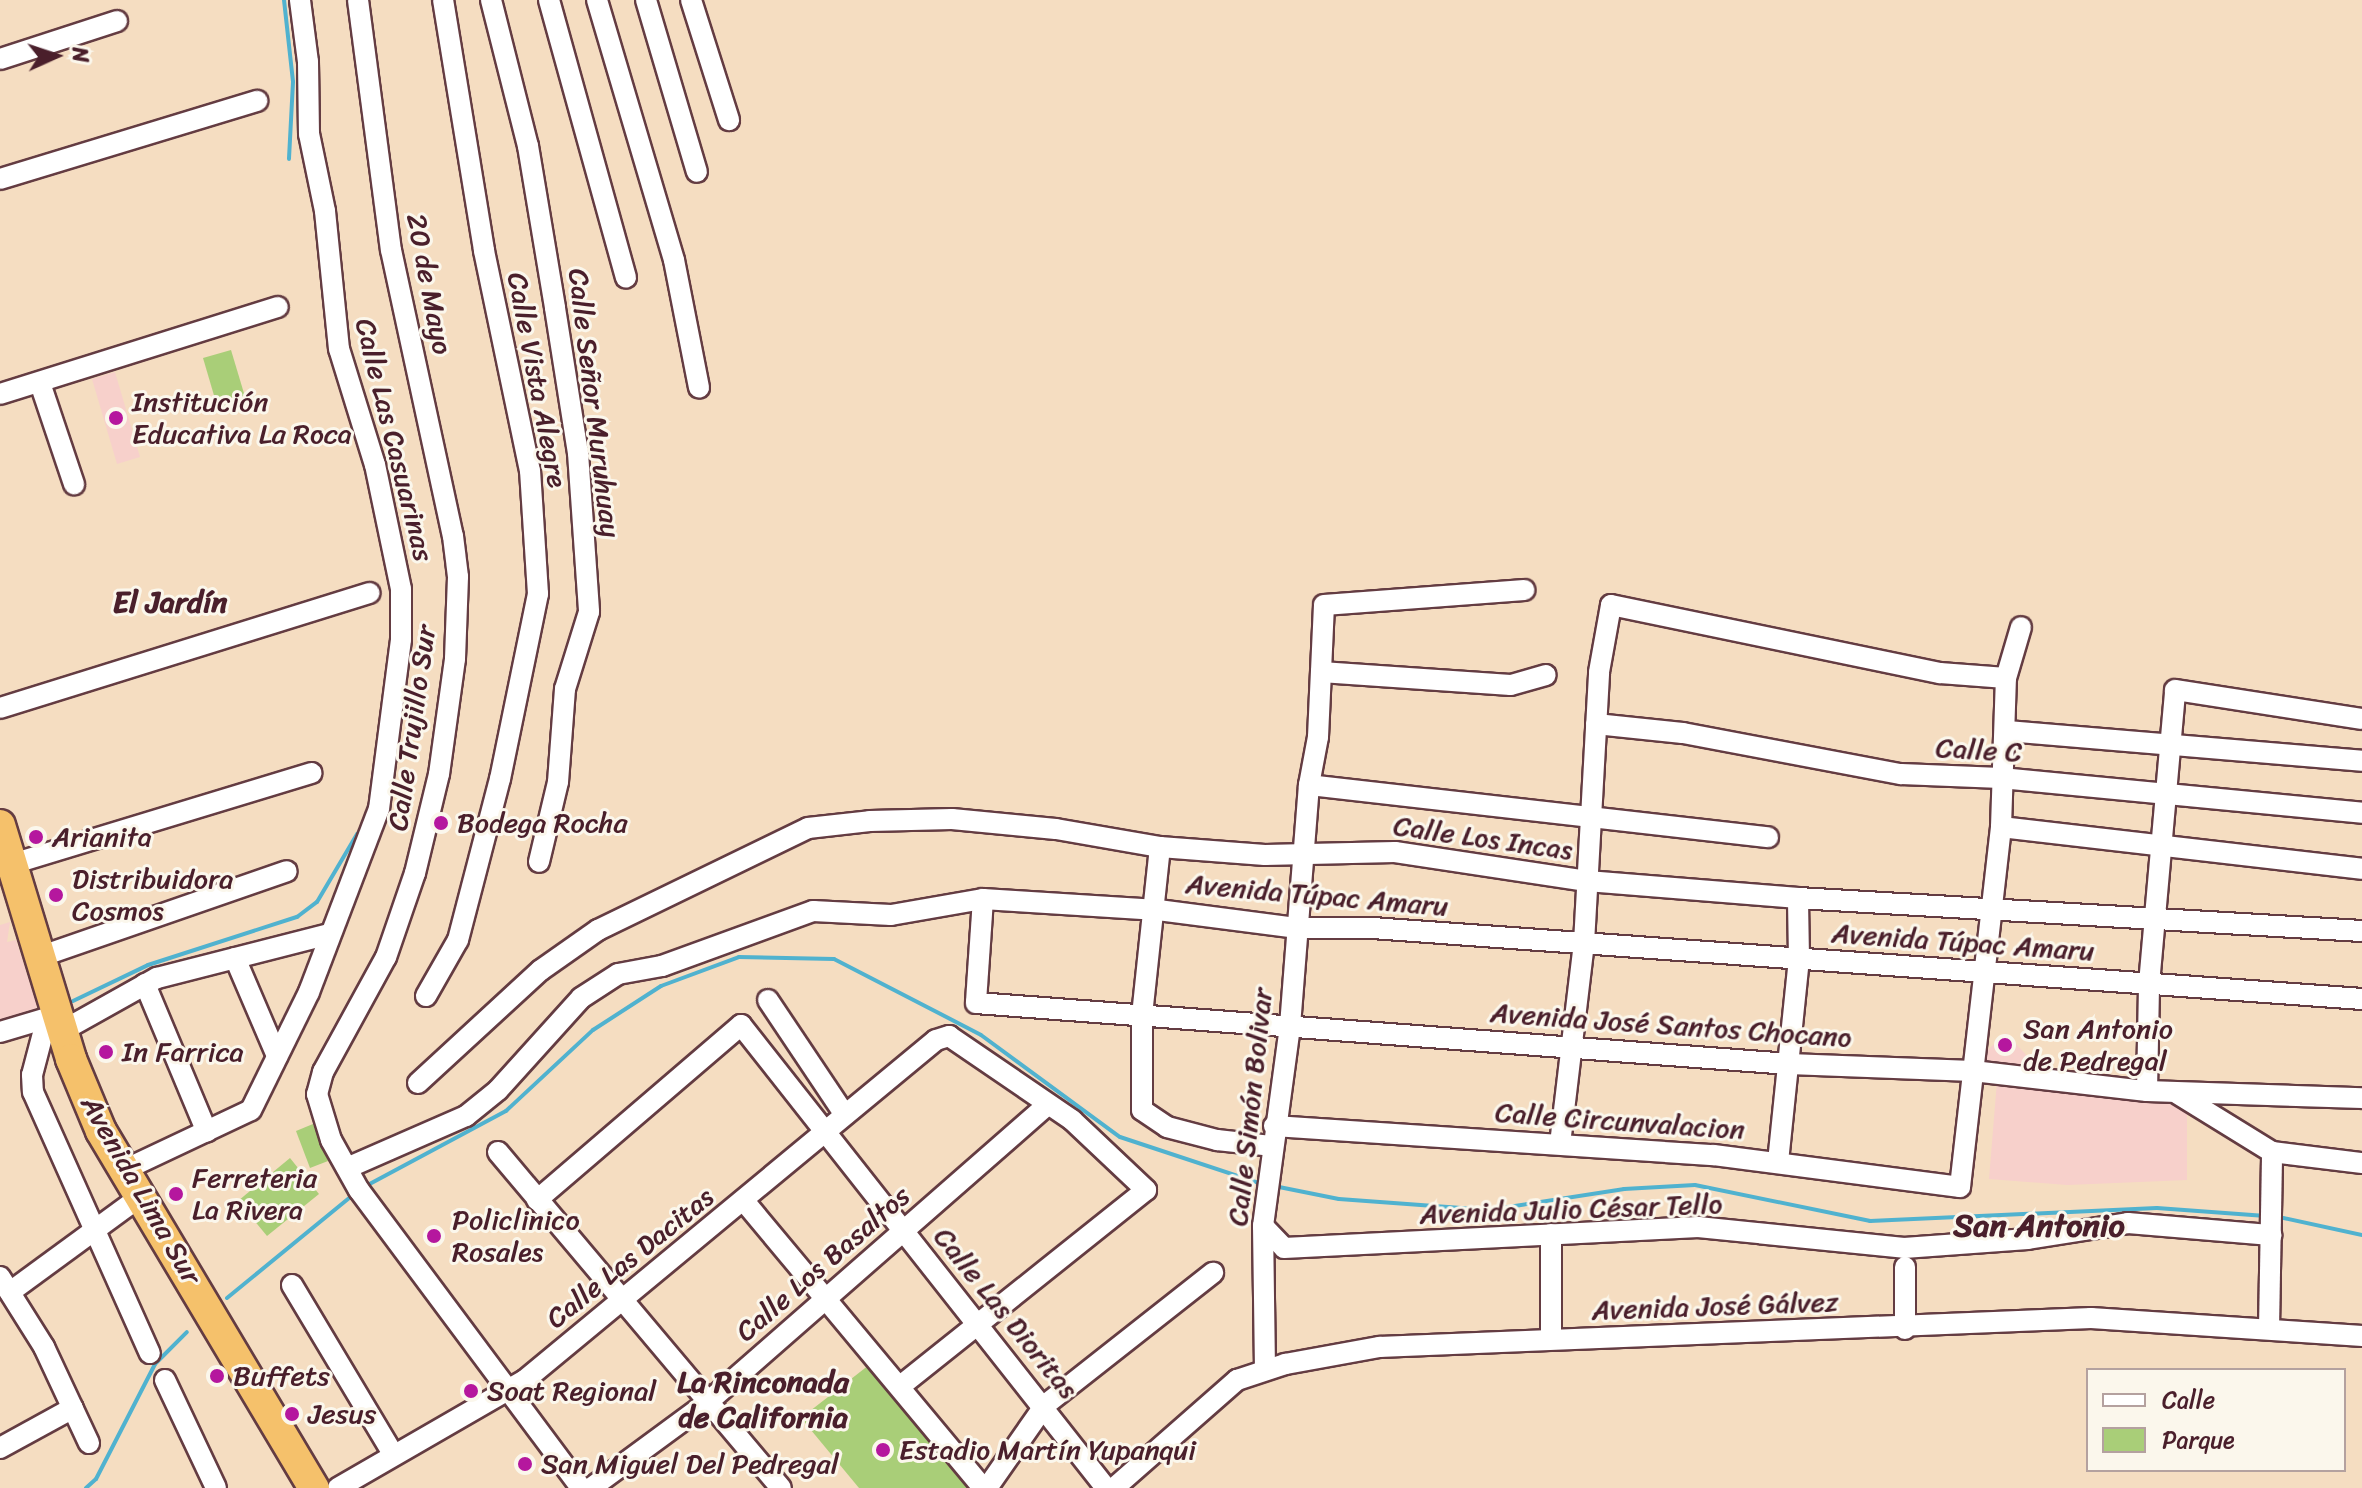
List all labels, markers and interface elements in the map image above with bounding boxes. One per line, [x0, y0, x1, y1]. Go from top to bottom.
north arrow [16, 16, 96, 96]
text: N [61, 46, 100, 63]
street label: 20 de Mayo [399, 211, 459, 357]
street label: Calle Señor Muruhuay [561, 266, 627, 540]
street label: Calle Vista Alegre [499, 268, 575, 492]
street label: Calle Las Casuarinas [347, 314, 441, 566]
place label: Institución Educativa La Roca [132, 385, 352, 451]
marker: Institución Educativa La Roca [107, 409, 125, 427]
district label: El Jardín [113, 584, 227, 620]
street label: Calle Trujillo Sur [381, 623, 443, 833]
street label: Calle C [1935, 731, 2023, 769]
place label: Bodega Rocha [457, 806, 627, 840]
street label: Calle Los Incas [1390, 809, 1576, 867]
marker: Bodega Rocha [432, 814, 450, 832]
place label: Arianita [52, 820, 152, 854]
marker: Arianita [27, 828, 45, 846]
place label: Distribuidora Cosmos [72, 862, 233, 928]
street label: Avenida Túpac Amaru [1184, 867, 1450, 923]
marker: Distribuidora Cosmos [47, 886, 65, 904]
street label: Avenida Túpac Amaru [1831, 916, 2095, 968]
street label: Calle Simón Bolivar [1221, 987, 1279, 1227]
street label: Avenida José Santos Chocano [1489, 996, 1853, 1054]
place label: San Antonio de Pedregal [2023, 1012, 2174, 1078]
marker: San Antonio de Pedregal [1994, 1034, 2016, 1056]
place label: In Farrica [122, 1035, 243, 1069]
marker: In Farrica [97, 1043, 115, 1061]
street label: Avenida Lima Sur [73, 1090, 209, 1290]
street label: Calle Circunvalacion [1494, 1096, 1746, 1146]
place label: Ferreteria La Rivera [192, 1161, 317, 1227]
street label: Calle Los Basaltos [729, 1179, 917, 1349]
street label: Calle Las Dacitas [539, 1180, 721, 1336]
marker: Ferreteria La Rivera [167, 1185, 185, 1203]
street label: Avenida Julio César Tello [1418, 1187, 1724, 1231]
place label: Policlinico Rosales [452, 1203, 580, 1269]
district label: San Antonio [1953, 1207, 2125, 1245]
street label: Calle Las Dioritas [926, 1220, 1086, 1406]
marker: Policlinico Rosales [423, 1225, 445, 1247]
street label: Avenida José Gálvez [1591, 1285, 1839, 1327]
place label: Buffets [233, 1359, 330, 1393]
district label: La Rinconada de California [677, 1364, 849, 1434]
marker: Buffets [208, 1367, 226, 1385]
legend [2086, 1368, 2346, 1472]
place label: Soat Regional [487, 1374, 657, 1408]
text: Calle [2162, 1379, 2215, 1421]
marker: Soat Regional [462, 1382, 480, 1400]
place label: Jesus [308, 1397, 376, 1431]
marker: Jesus [283, 1405, 301, 1423]
text: Parque [2162, 1419, 2235, 1461]
place label: Estadio Martín Yupanqui [899, 1433, 1196, 1467]
marker: Estadio Martín Yupanqui [874, 1441, 892, 1459]
place label: San Miguel Del Pedregal [541, 1447, 838, 1481]
marker: San Miguel Del Pedregal [516, 1455, 534, 1473]

